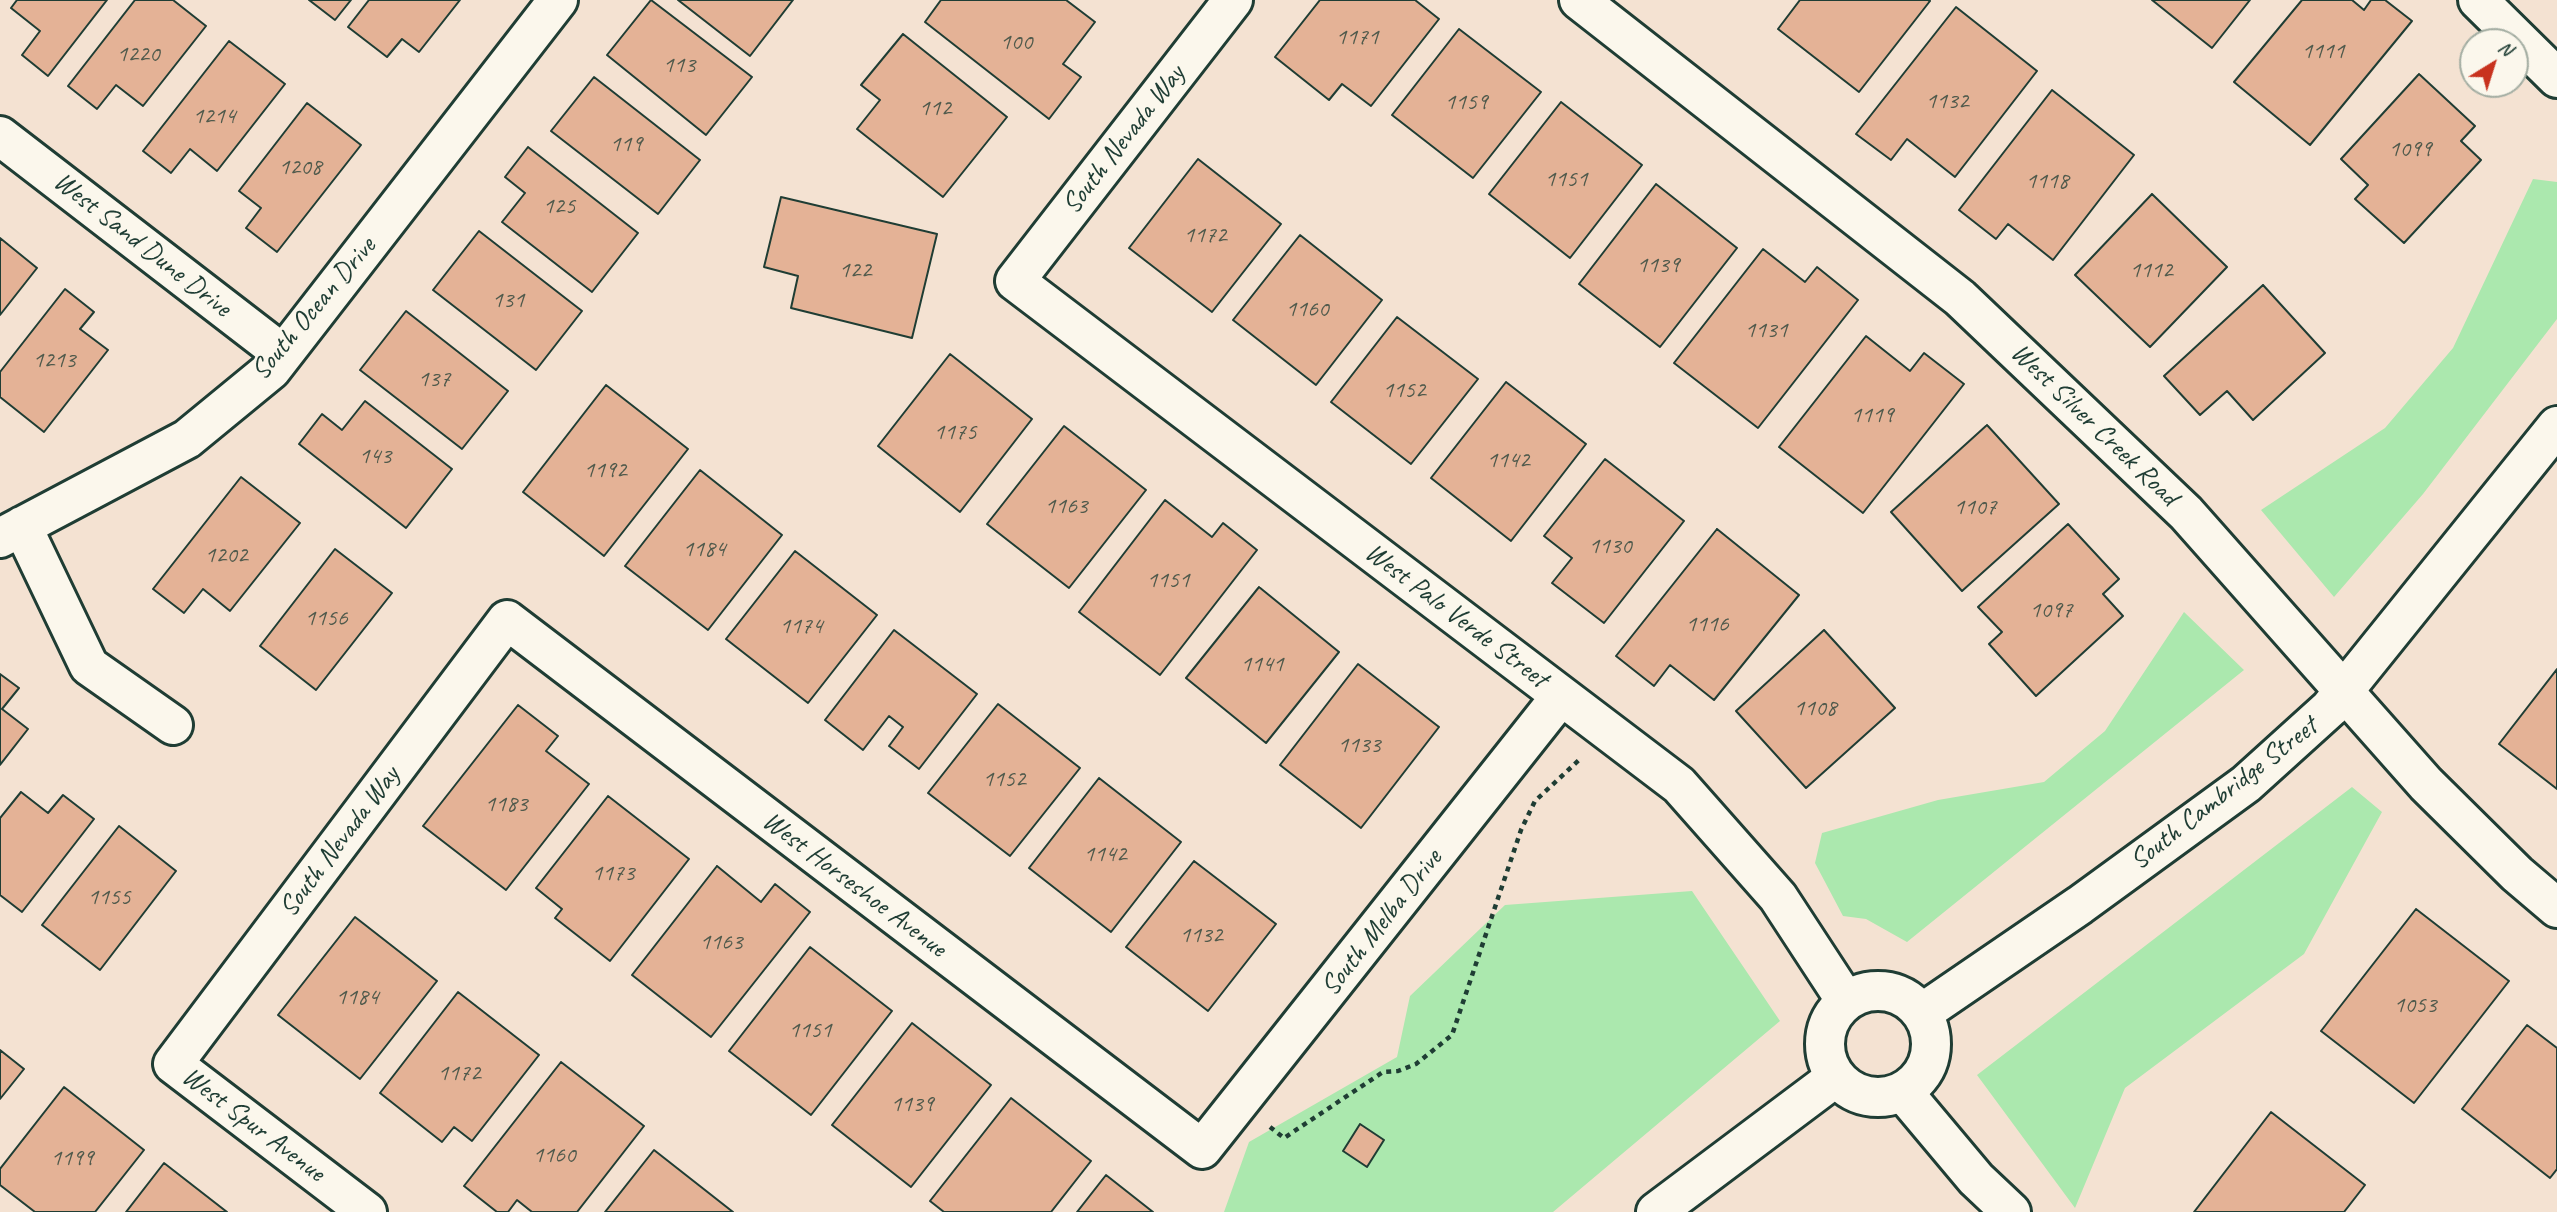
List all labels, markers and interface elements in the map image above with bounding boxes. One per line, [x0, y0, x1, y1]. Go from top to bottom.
house number: 1171 [1335, 24, 1379, 52]
north arrow [2459, 28, 2529, 98]
house number: 100 [1000, 29, 1032, 57]
text: N [2494, 35, 2518, 61]
house number: 1111 [2301, 38, 2345, 66]
house number: 1220 [116, 41, 160, 69]
house number: 113 [663, 52, 695, 80]
street label: South Nevada Way [1055, 59, 1193, 221]
house number: 1132 [1925, 88, 1969, 116]
house number: 1159 [1444, 89, 1488, 117]
house number: 112 [919, 95, 951, 123]
house number: 1214 [192, 103, 236, 131]
house number: 119 [610, 131, 642, 159]
house number: 1099 [2388, 136, 2432, 164]
house number: 1208 [278, 154, 322, 182]
street label: West Sand Dune Drive [46, 165, 238, 325]
house number: 1151 [1544, 166, 1588, 194]
house number: 1118 [2025, 168, 2069, 196]
house number: 125 [543, 193, 575, 221]
house number: 1172 [1183, 222, 1227, 250]
street label: South Ocean Drive [245, 231, 383, 387]
house number: 1139 [1636, 252, 1680, 280]
house number: 122 [839, 257, 871, 285]
house number: 1112 [2129, 257, 2173, 285]
house number: 131 [492, 287, 524, 315]
house number: 1160 [1285, 296, 1329, 324]
house number: 1131 [1744, 317, 1788, 345]
street label: West Silver Creek Road [2003, 337, 2185, 513]
house number: 1213 [32, 347, 76, 375]
house number: 137 [418, 366, 450, 394]
house number: 1152 [1382, 377, 1426, 405]
house number: 1119 [1850, 402, 1894, 430]
house number: 1175 [933, 419, 977, 447]
house number: 143 [359, 443, 391, 471]
house number: 1142 [1486, 447, 1530, 475]
house number: 1192 [583, 457, 627, 485]
house number: 1163 [1044, 493, 1088, 521]
house number: 1107 [1953, 494, 1997, 522]
house number: 1130 [1588, 533, 1632, 561]
house number: 1184 [682, 536, 726, 564]
street label: West Palo Verde Street [1358, 536, 1554, 696]
house number: 1202 [204, 542, 248, 570]
house number: 1151 [1146, 567, 1190, 595]
house number: 1097 [2029, 597, 2073, 625]
house number: 1156 [304, 605, 348, 633]
house number: 1116 [1685, 611, 1729, 639]
house number: 1174 [779, 613, 823, 641]
house number: 1141 [1240, 651, 1284, 679]
house number: 1108 [1793, 695, 1837, 723]
street label: South Cambridge Street [2124, 710, 2324, 878]
house number: 1133 [1337, 732, 1381, 760]
street label: South Nevada Way [273, 760, 407, 924]
house number: 1152 [982, 766, 1026, 794]
house number: 1183 [484, 791, 528, 819]
street label: West Horseshoe Avenue [755, 805, 953, 965]
house number: 1142 [1083, 841, 1127, 869]
street label: South Melba Drive [1314, 843, 1450, 1003]
house number: 1173 [591, 860, 635, 888]
house number: 1155 [87, 884, 131, 912]
house number: 1132 [1179, 922, 1223, 950]
house number: 1163 [699, 929, 743, 957]
house number: 1184 [335, 984, 379, 1012]
house number: 1053 [2393, 992, 2437, 1020]
house number: 1151 [788, 1017, 832, 1045]
street label: West Spur Avenue [175, 1060, 331, 1190]
house number: 1172 [437, 1060, 481, 1088]
house number: 1139 [890, 1091, 934, 1119]
house number: 1160 [532, 1142, 576, 1170]
house number: 1199 [50, 1145, 94, 1173]

